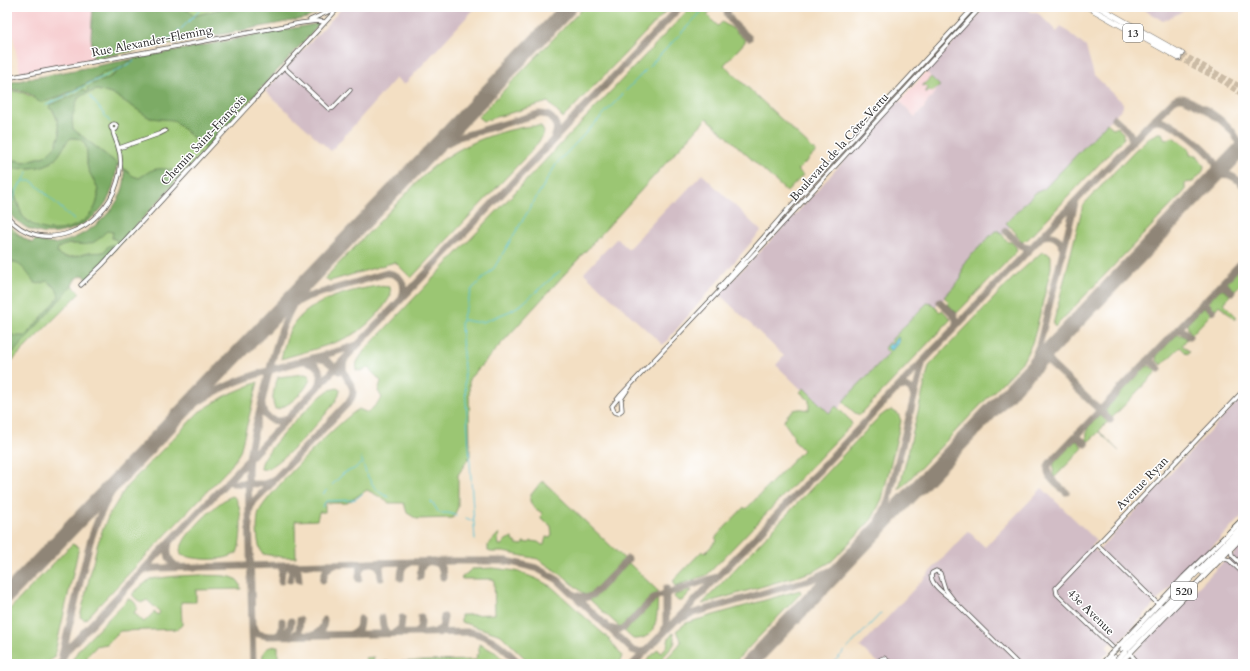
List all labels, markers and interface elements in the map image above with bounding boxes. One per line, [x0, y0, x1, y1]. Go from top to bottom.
street label: Rue Alexander-Fleming [90, 21, 214, 61]
road number: 13 [1123, 24, 1143, 42]
street label: Boulevard de la Côte-Vertu [786, 89, 892, 205]
street label: Chemin Saint-François [157, 91, 249, 189]
street label: Avenue Ryan [1112, 453, 1172, 513]
road number: 520 [1171, 582, 1197, 600]
street label: 43e Avenue [1064, 585, 1118, 639]

